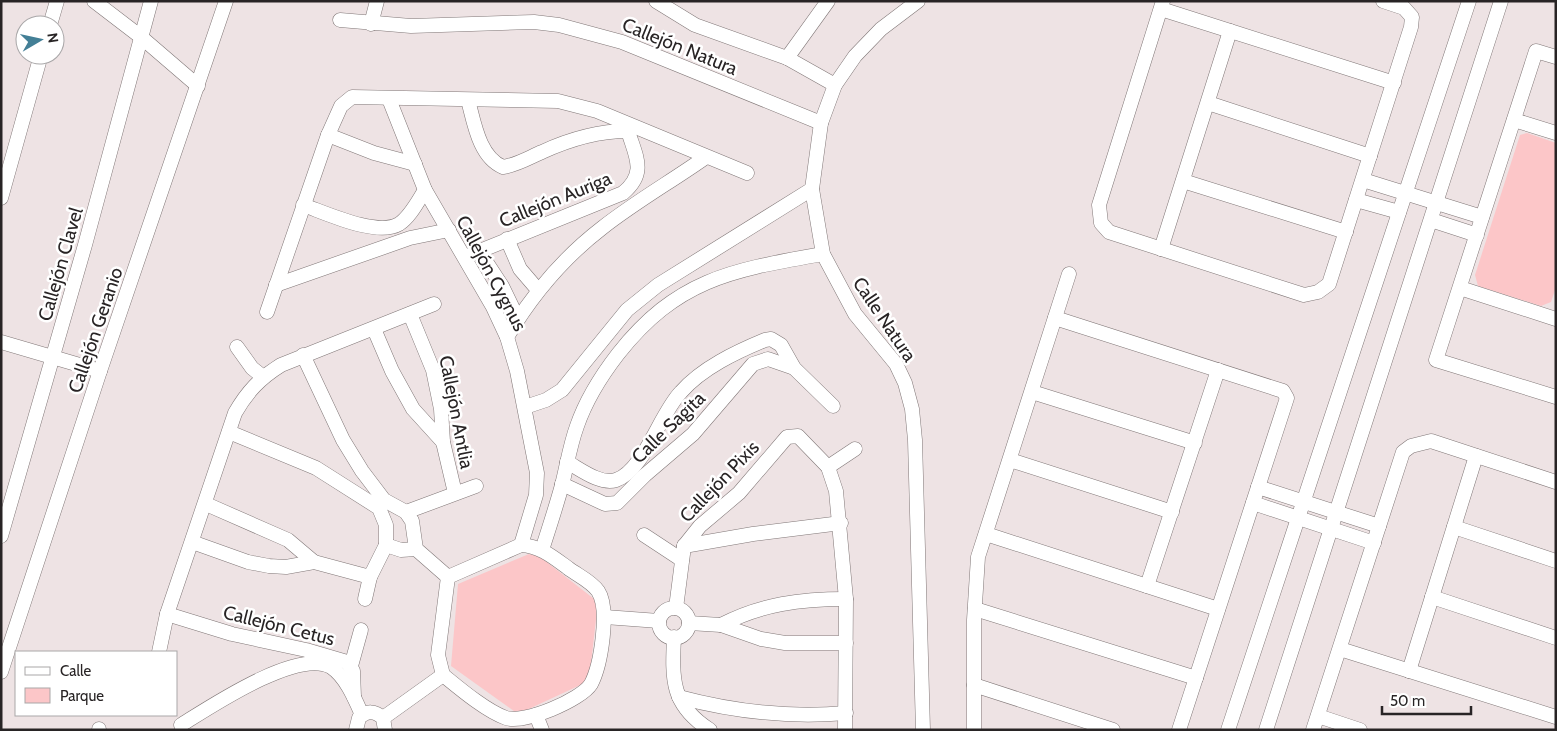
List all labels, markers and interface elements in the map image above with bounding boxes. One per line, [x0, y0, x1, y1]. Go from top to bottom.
street label: Callejón Natura [619, 13, 741, 80]
north arrow [15, 15, 65, 65]
text: N [43, 32, 63, 44]
street label: Callejón Auriga [496, 167, 615, 232]
street label: Callejón Clavel [33, 204, 88, 324]
street label: Callejón Cygnus [451, 211, 532, 335]
street label: Callejón Geranio [63, 264, 128, 396]
street label: Calle Natura [848, 273, 921, 366]
street label: Callejón Antlia [434, 353, 479, 471]
street label: Calle Sagita [627, 387, 710, 468]
street label: Callejón Pixis [675, 436, 764, 527]
street label: Callejón Cetus [221, 601, 337, 650]
legend [15, 651, 178, 716]
text: Calle [60, 662, 91, 680]
scale bar [1382, 684, 1471, 716]
text: Parque [60, 687, 104, 705]
text: 50 m [1390, 692, 1425, 710]

